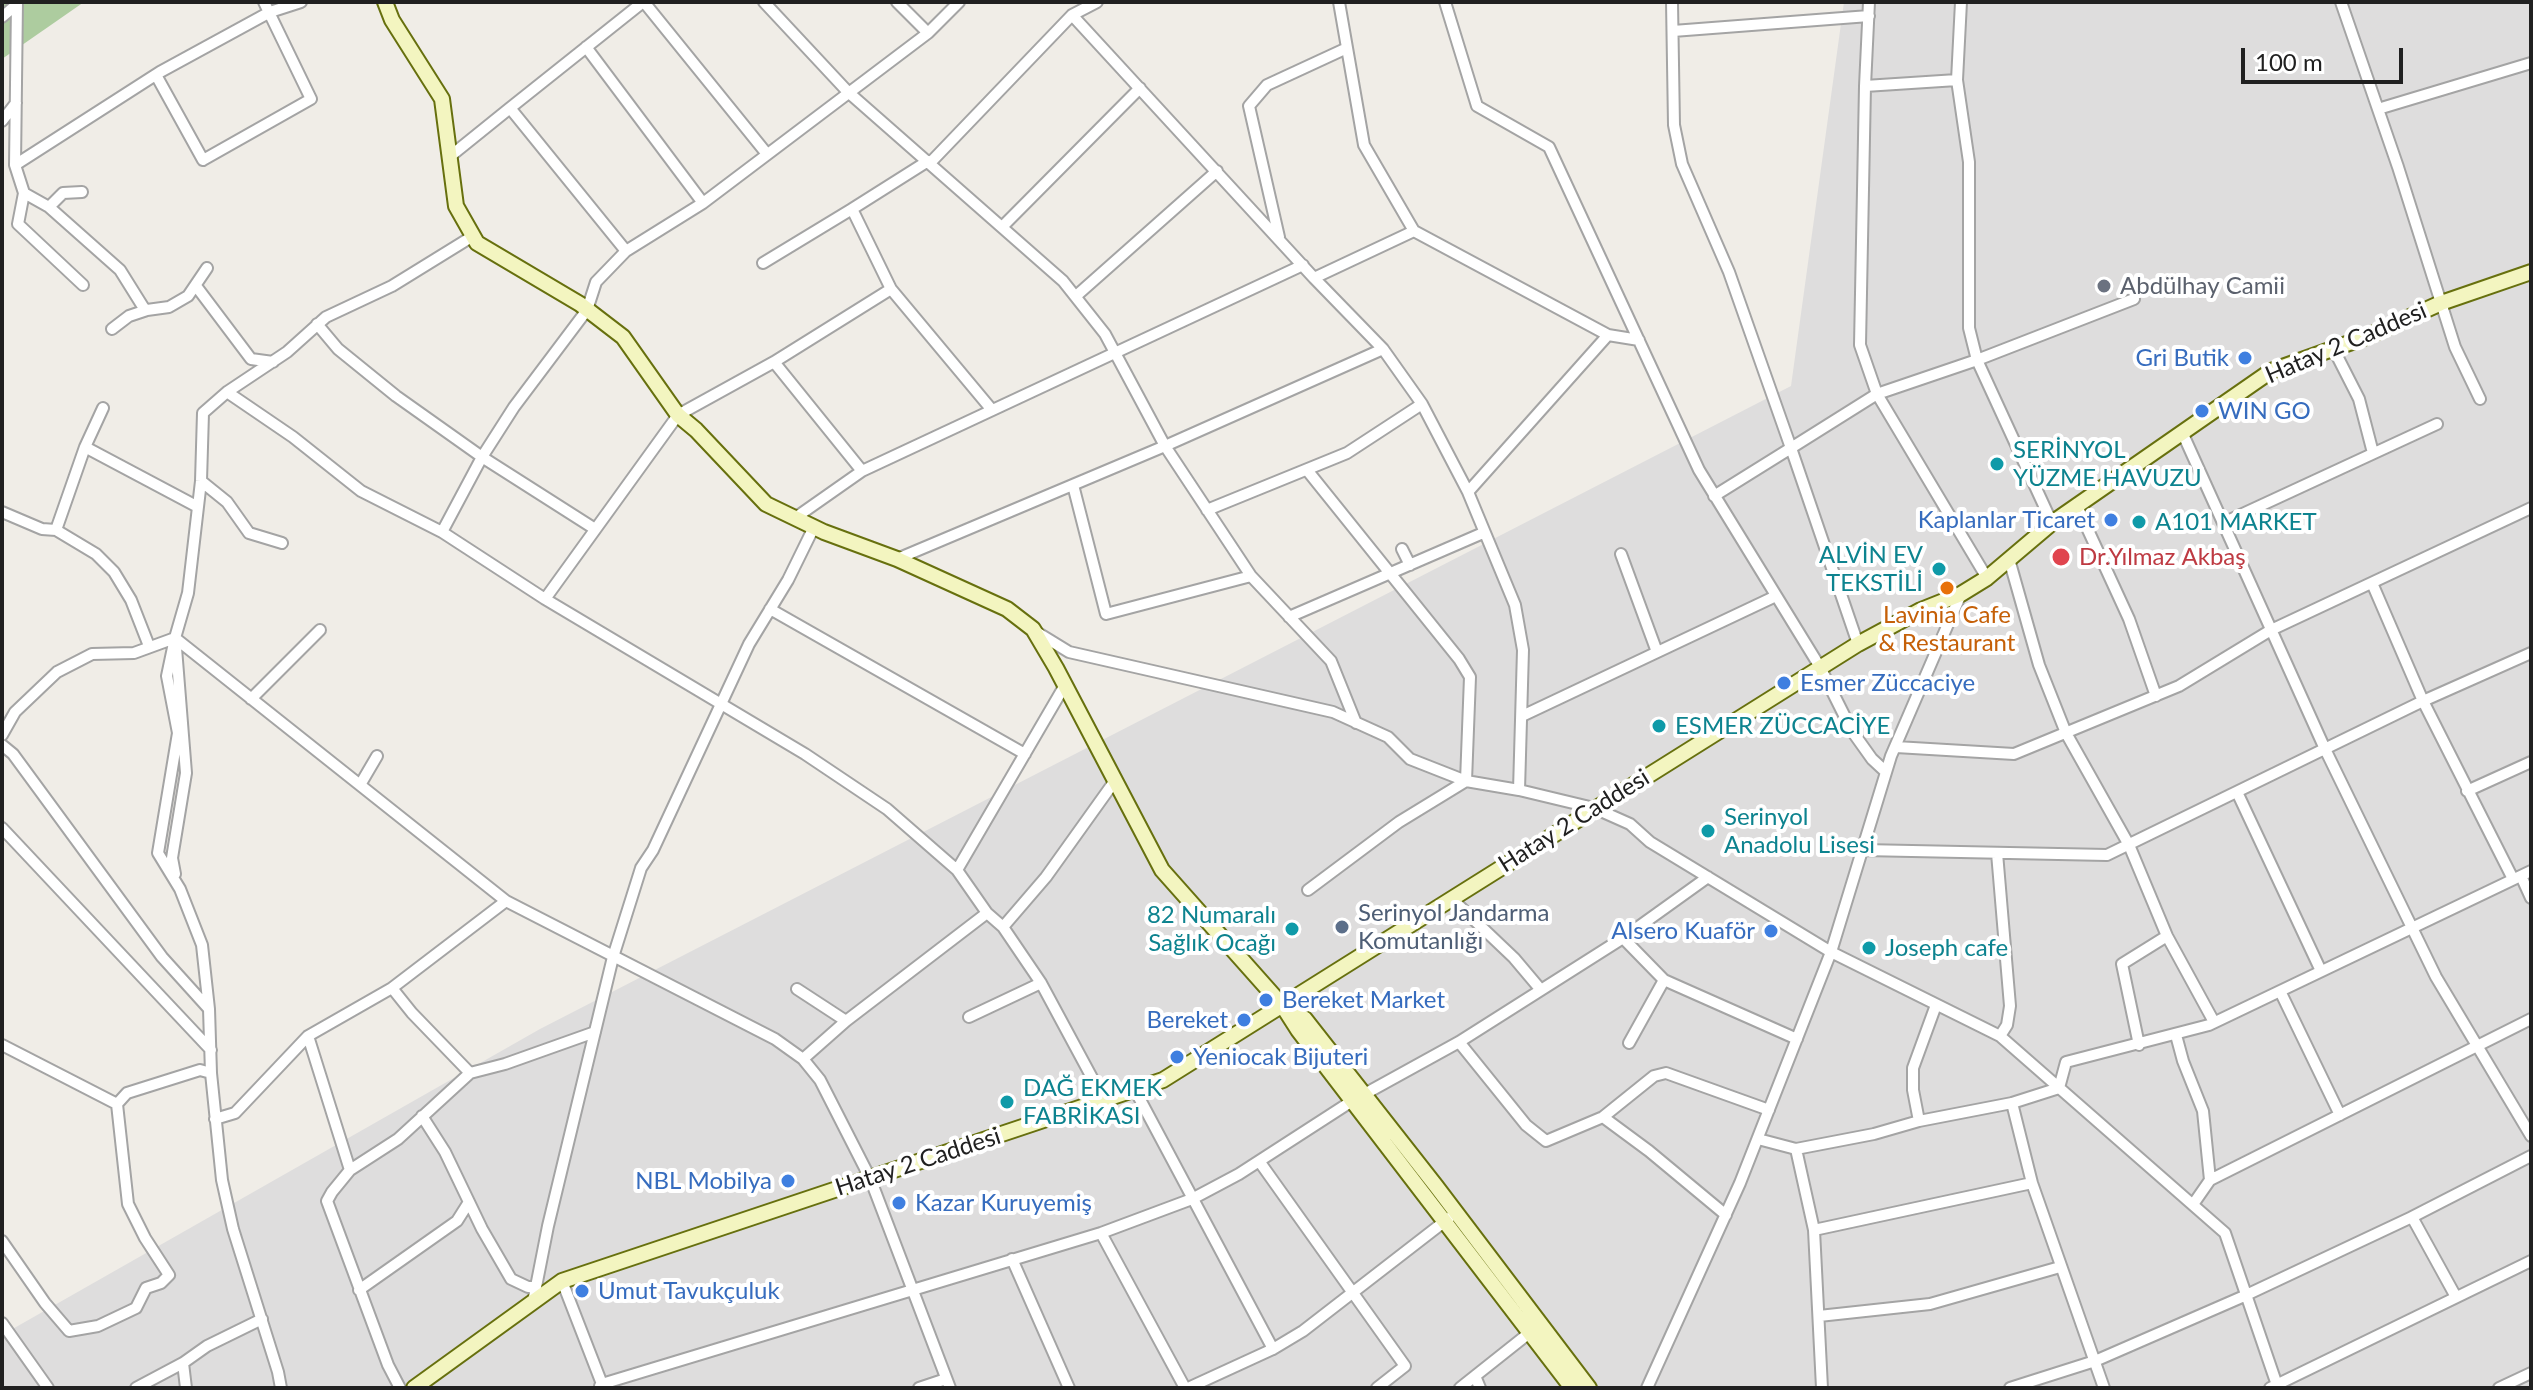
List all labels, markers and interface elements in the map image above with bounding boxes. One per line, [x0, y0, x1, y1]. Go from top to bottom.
scale bar [2245, 32, 2407, 82]
text: 100 m [2255, 47, 2323, 76]
place label: Abdülhay Camii [2120, 272, 2285, 300]
marker: Abdülhay Camii [2095, 277, 2113, 295]
street label: Hatay 2 Caddesi [2261, 296, 2431, 390]
place label: Gri Butik [2135, 344, 2229, 372]
marker: Gri Butik [2236, 349, 2254, 367]
place label: WIN GO [2218, 397, 2311, 425]
marker: WIN GO [2193, 402, 2211, 420]
place label: SERİNYOL YÜZME HAVUZU [2013, 436, 2202, 492]
marker: SERİNYOL YÜZME HAVUZU [1988, 455, 2006, 473]
place label: Kaplanlar Ticaret [1918, 506, 2095, 534]
place label: A101 MARKET [2155, 508, 2317, 536]
marker: Kaplanlar Ticaret [2102, 511, 2120, 529]
marker: A101 MARKET [2130, 513, 2148, 531]
place label: ALVİN EV TEKSTİLİ [1819, 541, 1923, 597]
place label: Dr.Yılmaz Akbaş [2079, 543, 2246, 571]
marker: Dr.Yılmaz Akbaş [2050, 546, 2072, 568]
marker: ALVİN EV TEKSTİLİ [1930, 560, 1948, 578]
marker: Lavinia Cafe & Restaurant [1938, 579, 1956, 597]
place label: Lavinia Cafe & Restaurant [1879, 601, 2015, 657]
place label: Esmer Züccaciye [1800, 669, 1975, 697]
marker: Esmer Züccaciye [1775, 674, 1793, 692]
place label: ESMER ZÜCCACİYE [1675, 712, 1890, 740]
marker: ESMER ZÜCCACİYE [1650, 717, 1668, 735]
street label: Hatay 2 Caddesi [1493, 763, 1655, 879]
place label: Serinyol Anadolu Lisesi [1724, 803, 1875, 859]
marker: Serinyol Anadolu Lisesi [1699, 822, 1717, 840]
place label: Serinyol Jandarma Komutanlığı [1358, 899, 1549, 955]
place label: 82 Numaralı Sağlık Ocağı [1147, 901, 1276, 957]
place label: Alsero Kuaför [1611, 917, 1755, 945]
marker: Serinyol Jandarma Komutanlığı [1333, 918, 1351, 936]
marker: 82 Numaralı Sağlık Ocağı [1283, 920, 1301, 938]
marker: Alsero Kuaför [1762, 922, 1780, 940]
place label: Joseph cafe [1885, 934, 2008, 962]
marker: Joseph cafe [1860, 939, 1878, 957]
place label: Bereket Market [1282, 986, 1445, 1014]
marker: Bereket Market [1257, 991, 1275, 1009]
place label: Bereket [1146, 1006, 1228, 1034]
marker: Bereket [1235, 1011, 1253, 1029]
place label: Yeniocak Bijuteri [1193, 1043, 1368, 1071]
marker: Yeniocak Bijuteri [1168, 1048, 1186, 1066]
place label: DAĞ EKMEK FABRİKASI [1023, 1074, 1162, 1130]
marker: DAĞ EKMEK FABRİKASI [998, 1093, 1016, 1111]
street label: Hatay 2 Caddesi [832, 1122, 1004, 1202]
place label: NBL Mobilya [635, 1167, 772, 1195]
marker: NBL Mobilya [779, 1172, 797, 1190]
place label: Kazar Kuruyemiş [915, 1189, 1092, 1217]
marker: Kazar Kuruyemiş [890, 1194, 908, 1212]
place label: Umut Tavukçuluk [598, 1277, 780, 1305]
marker: Umut Tavukçuluk [573, 1282, 591, 1300]

